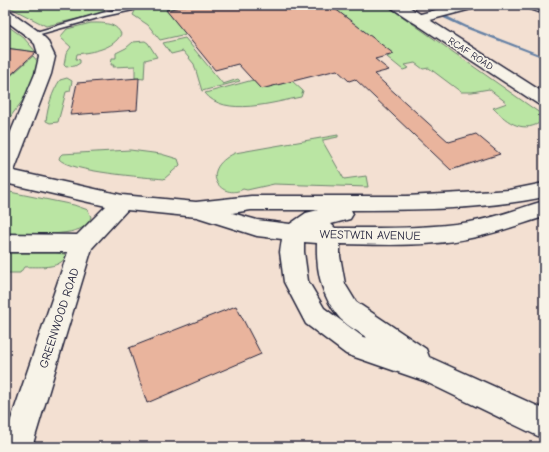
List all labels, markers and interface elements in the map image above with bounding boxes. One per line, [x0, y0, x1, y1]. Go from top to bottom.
street label: RCAF ROAD [446, 35, 495, 73]
street label: WESTWIN AVENUE [319, 227, 421, 243]
street label: GREENWOOD ROAD [36, 266, 82, 370]

